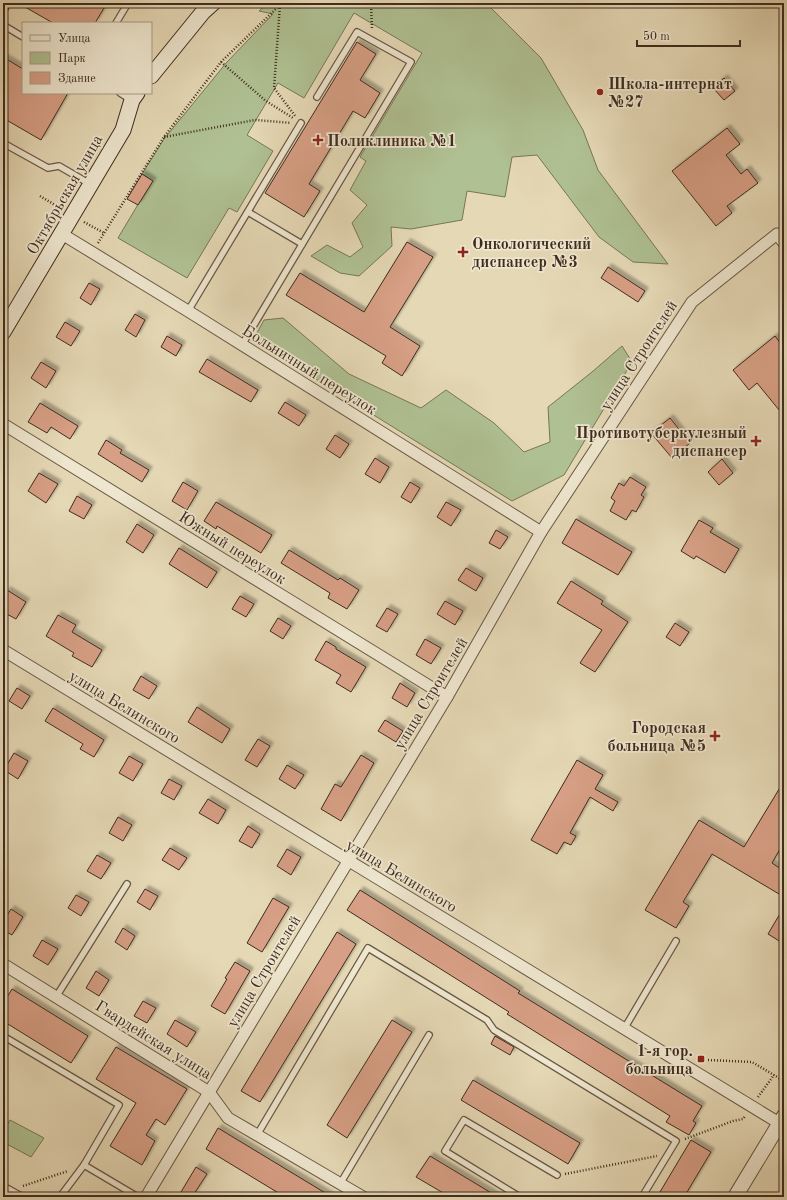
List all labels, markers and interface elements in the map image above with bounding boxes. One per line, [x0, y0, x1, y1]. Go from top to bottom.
legend [22, 22, 152, 94]
scale bar [637, 22, 740, 48]
text: 50 m [643, 30, 670, 43]
text: Улица [58, 33, 91, 45]
text: Парк [58, 53, 86, 65]
text: Здание [58, 73, 96, 85]
place label: Школа-интернат №27 [608, 77, 732, 111]
marker: Школа-интернат №27 [595, 87, 605, 97]
street label: Октябрьская улица [25, 132, 107, 258]
marker: Поликлиника №1 [312, 134, 324, 146]
place label: Поликлиника №1 [327, 134, 457, 150]
place label: Онкологический диспансер №3 [472, 237, 591, 271]
marker: Онкологический диспансер №3 [457, 246, 469, 258]
street label: улица Строителей [598, 298, 681, 414]
street label: Больничный переулок [239, 323, 379, 419]
place label: Противотуберкулезный диспансер [576, 426, 747, 460]
marker: Противотуберкулезный диспансер [750, 435, 762, 447]
street label: Южный переулок [175, 509, 288, 588]
street label: улица Строителей [392, 635, 471, 753]
street label: улица Белинского [66, 668, 182, 747]
place label: Городская больница №5 [608, 721, 706, 755]
marker: Городская больница №5 [709, 730, 721, 742]
street label: улица Белинского [343, 837, 459, 916]
street label: улица Строителей [225, 913, 304, 1031]
street label: Гвардейская улица [92, 998, 214, 1083]
place label: 1-я гор. больница [625, 1044, 693, 1078]
marker: 1-я гор. больница [696, 1054, 706, 1064]

